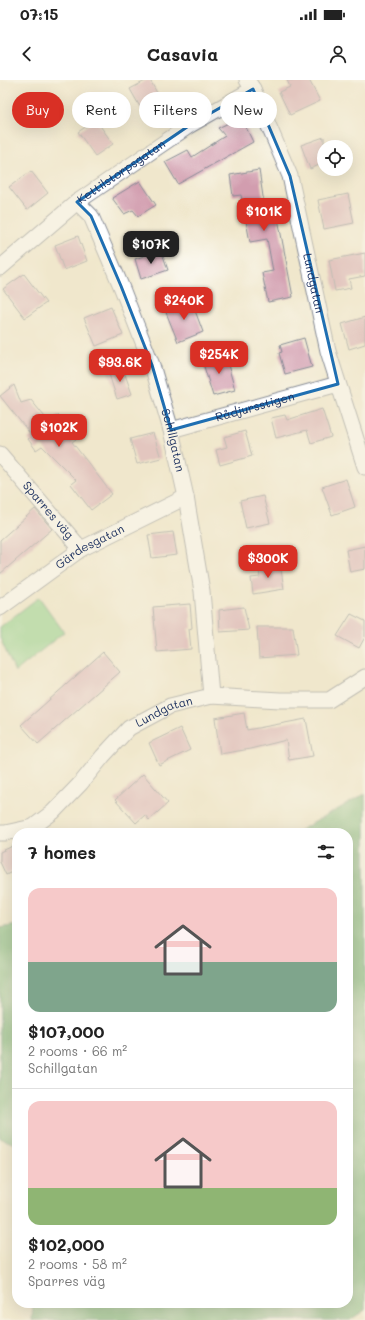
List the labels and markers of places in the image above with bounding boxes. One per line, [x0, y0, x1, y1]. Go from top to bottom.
pin: $101K [236, 198, 292, 232]
pin: $107K [123, 231, 179, 265]
pin: $240K [156, 287, 212, 321]
pin: $254K [191, 341, 247, 375]
pin: $93.6K [87, 349, 153, 383]
pin: $102K [31, 414, 87, 448]
pin: $300K [240, 545, 296, 579]

